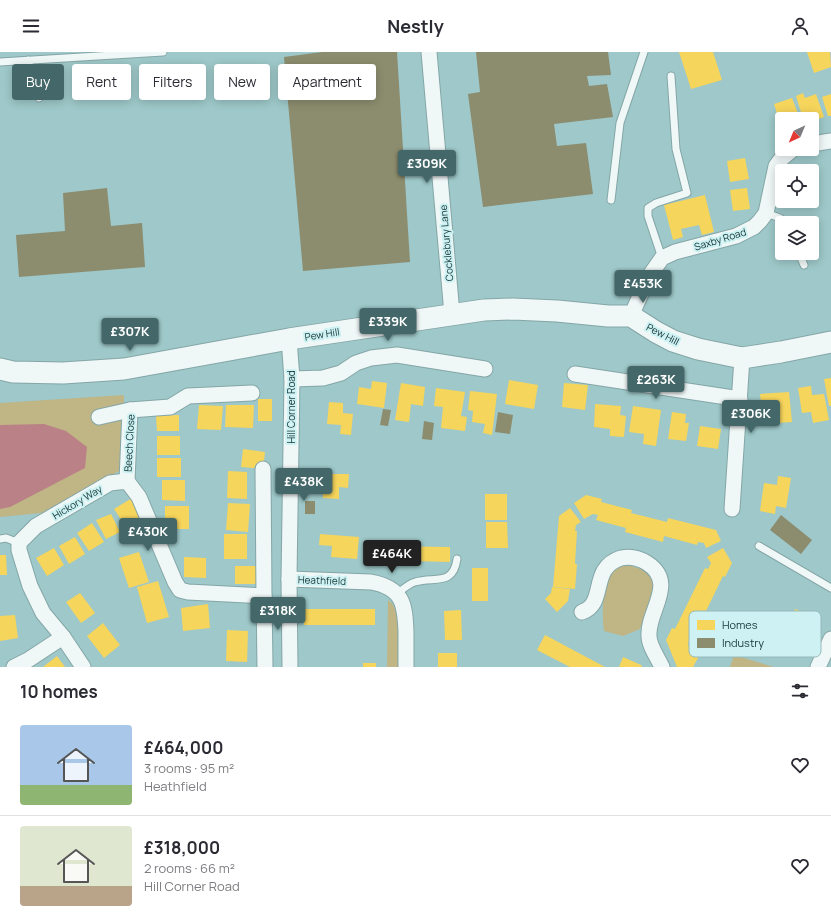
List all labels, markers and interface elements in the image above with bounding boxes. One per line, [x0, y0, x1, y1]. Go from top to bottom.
text: Nestly [387, 14, 444, 38]
icon: menu [20, 15, 42, 37]
icon: person [789, 15, 811, 37]
chip: Buy [12, 64, 64, 100]
chip: Rent [72, 64, 131, 100]
chip: Filters [139, 64, 206, 100]
chip: New [214, 64, 270, 100]
chip: Apartment [278, 64, 376, 100]
north arrow [775, 112, 819, 156]
map controls [775, 112, 819, 260]
pin: £309K [399, 150, 455, 184]
text: £309K [407, 154, 447, 172]
button: locate [775, 164, 819, 208]
street label: Cocklebury Lane [436, 204, 456, 282]
button: layers [775, 216, 819, 260]
street label: Saxby Road [692, 224, 748, 254]
pin: £453K [615, 270, 671, 304]
text: £453K [624, 274, 662, 292]
pin: £339K [360, 308, 416, 342]
text: £339K [368, 312, 408, 330]
pin: £307K [102, 318, 158, 352]
street label: Pew Hill [644, 320, 682, 348]
text: £307K [111, 322, 149, 340]
street label: Pew Hill [304, 324, 340, 344]
pin: £263K [628, 366, 684, 400]
street label: Hill Corner Road [284, 370, 298, 444]
text: £263K [636, 370, 676, 388]
pin: £306K [723, 400, 779, 434]
text: £306K [731, 404, 771, 422]
street label: Beech Close [120, 414, 138, 472]
pin: £438K [276, 468, 332, 502]
text: £438K [284, 472, 324, 490]
street label: Hickory Way [50, 481, 105, 522]
pin: £430K [120, 518, 176, 552]
text: £430K [128, 522, 168, 540]
pin: £464K [364, 540, 420, 574]
text: £464K [372, 544, 412, 562]
street label: Heathfield [298, 572, 346, 588]
pin: £318K [250, 597, 306, 631]
text: £318K [259, 601, 297, 619]
legend [689, 611, 821, 657]
text: Homes [722, 617, 758, 632]
text: Industry [722, 635, 764, 650]
text: 10 homes [20, 680, 98, 703]
icon: filters [789, 680, 811, 702]
text: £464,000 [144, 736, 223, 759]
icon: home [52, 741, 100, 789]
icon: heart [789, 754, 811, 776]
text: 3 rooms · 95 m² [144, 759, 234, 777]
text: Heathfield [144, 777, 207, 795]
text: £318,000 [144, 836, 220, 859]
icon: home [52, 842, 100, 890]
icon: heart [789, 855, 811, 877]
text: 2 rooms · 66 m² [144, 859, 235, 877]
text: Hill Corner Road [144, 877, 240, 895]

